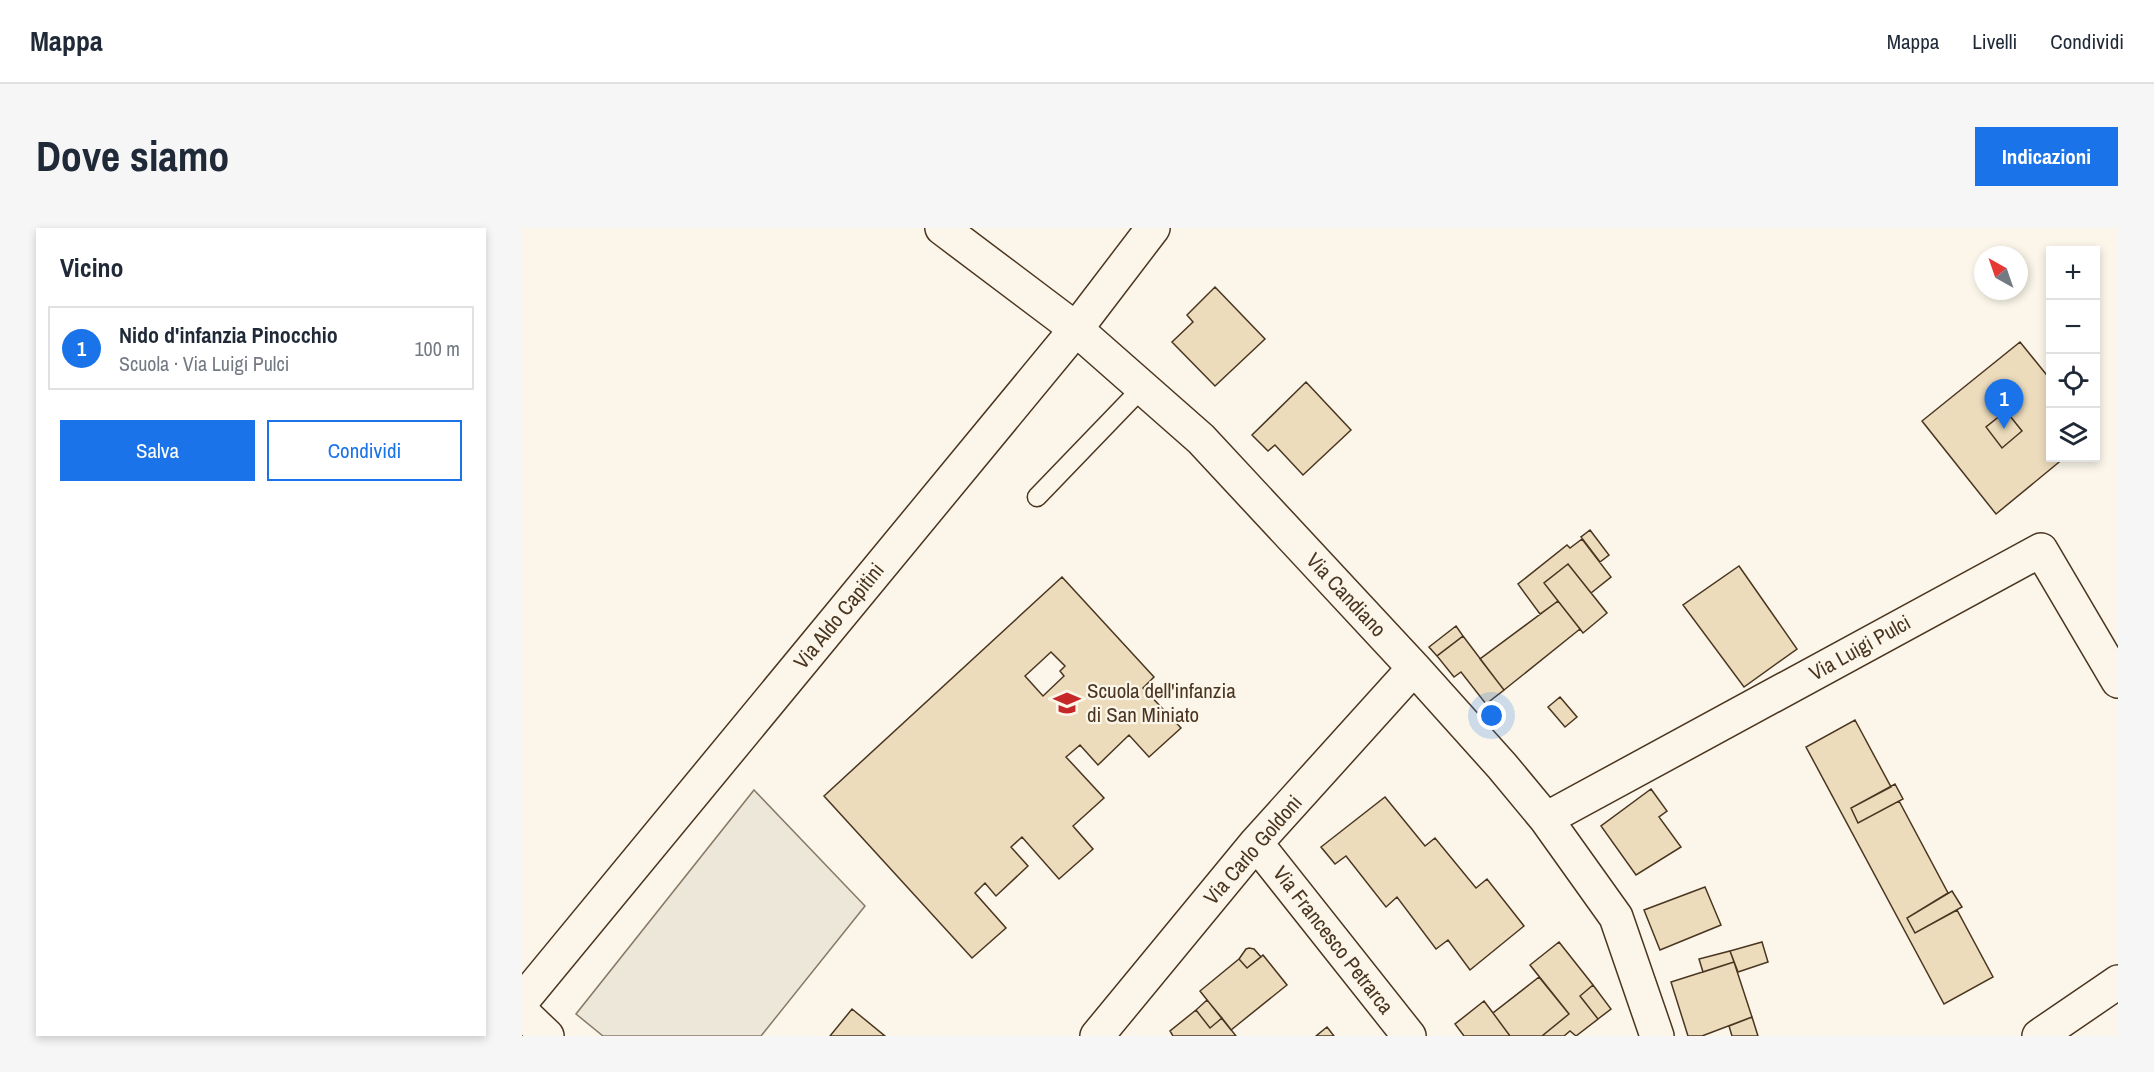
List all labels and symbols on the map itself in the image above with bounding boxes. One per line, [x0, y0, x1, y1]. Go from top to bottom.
north arrow [1974, 246, 2028, 300]
pin: 1 [1984, 380, 2024, 429]
street label: Via Candiano [1300, 546, 1393, 643]
street label: Via Aldo Capitini [787, 556, 890, 675]
street label: Via Luigi Pulci [1804, 608, 1916, 687]
place label: Scuola dell'infanzia di San Miniato [1087, 676, 1236, 729]
school or university icon: Scuola dell'infanzia di San Miniato [1052, 688, 1082, 718]
your location [1477, 701, 1506, 730]
street label: Via Carlo Goldoni [1197, 789, 1308, 911]
street label: Via Francesco Petrarca [1266, 860, 1401, 1020]

